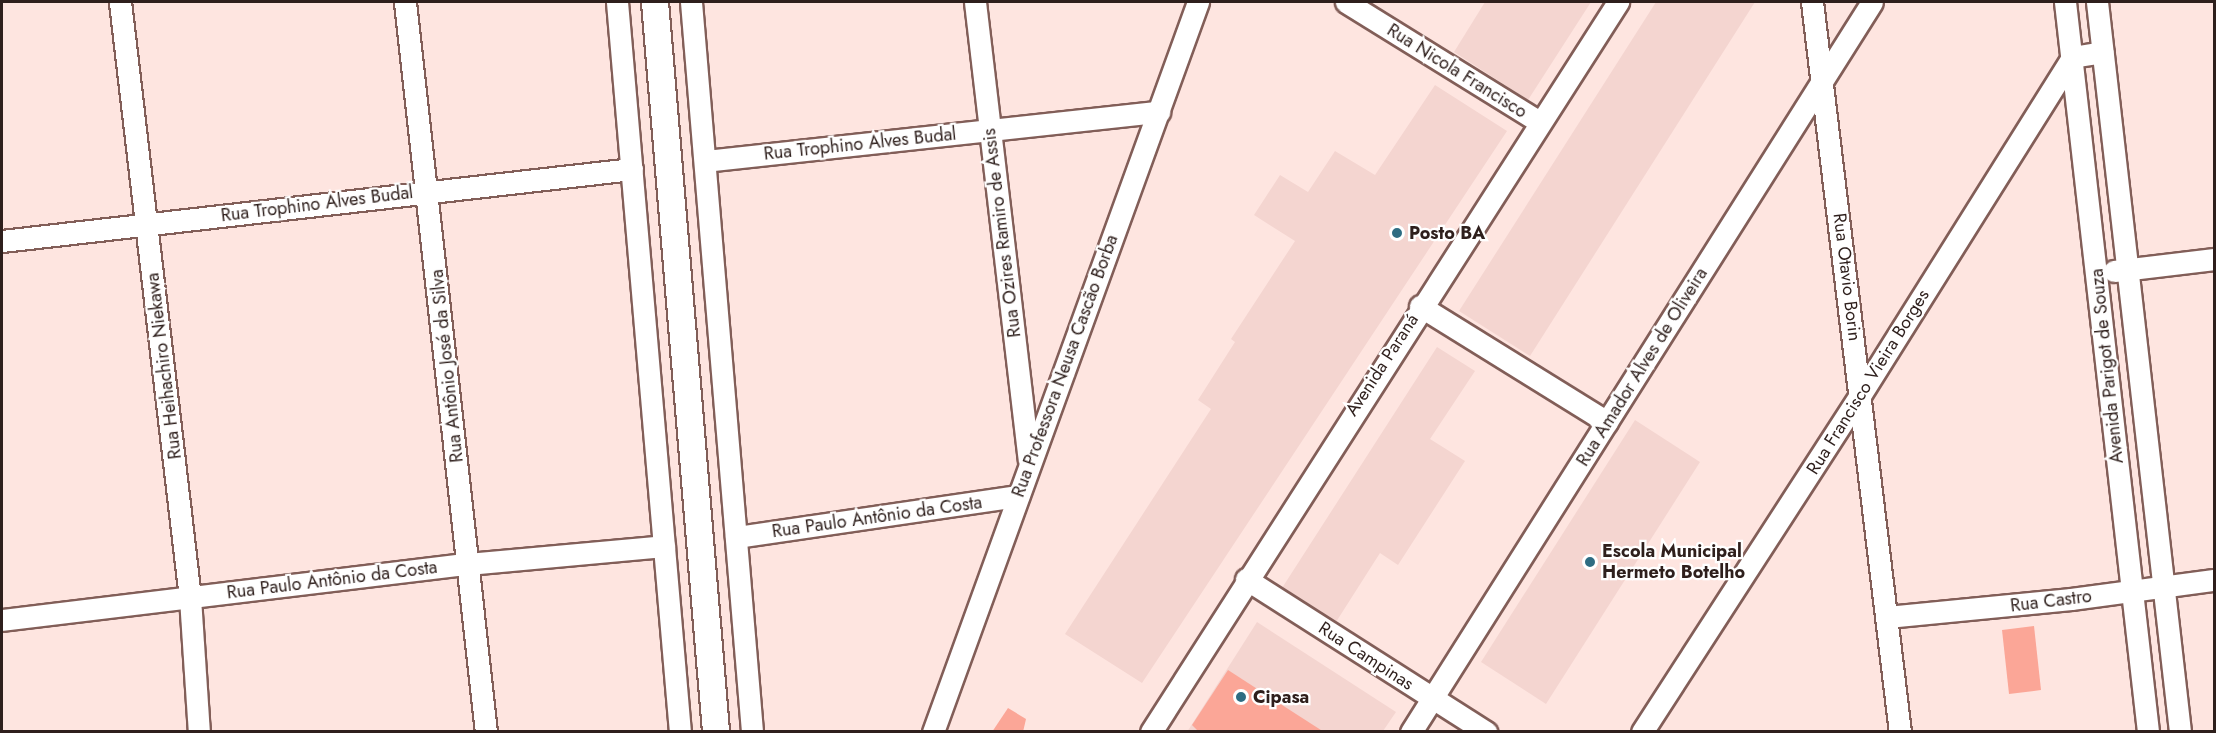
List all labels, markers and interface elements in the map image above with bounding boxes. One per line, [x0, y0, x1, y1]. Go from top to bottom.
street label: Rua Nicola Francisco [1383, 19, 1531, 123]
street label: Rua Trophino Alves Budal [763, 123, 957, 165]
street label: Rua Ozires Ramiro de Assis [978, 127, 1026, 339]
street label: Rua Trophino Alves Budal [220, 181, 414, 227]
street label: Rua Otavio Borin [1828, 212, 1866, 342]
place label: Posto BA [1409, 222, 1485, 244]
marker: Posto BA [1390, 226, 1404, 240]
street label: Rua Professora Neusa Cascão Borba [1007, 232, 1123, 500]
street label: Rua Amador Alves de Oliveira [1572, 264, 1712, 470]
street label: Avenida Parigot de Souza [2086, 267, 2128, 465]
street label: Rua Antônio José da Silva [426, 268, 468, 464]
street label: Rua Heihachiro Niekawa [142, 272, 186, 460]
street label: Rua Francisco Vieira Borges [1802, 285, 1934, 479]
street label: Avenida Paraná [1341, 310, 1423, 420]
street label: Rua Paulo Antônio da Costa [771, 492, 983, 542]
place label: Escola Municipal Hermeto Botelho [1602, 541, 1745, 584]
marker: Escola Municipal Hermeto Botelho [1583, 555, 1597, 569]
street label: Rua Paulo Antônio da Costa [226, 556, 438, 604]
street label: Rua Castro [2009, 585, 2093, 617]
street label: Rua Campinas [1314, 617, 1418, 695]
place label: Cipasa [1253, 686, 1309, 708]
marker: Cipasa [1234, 690, 1248, 704]

